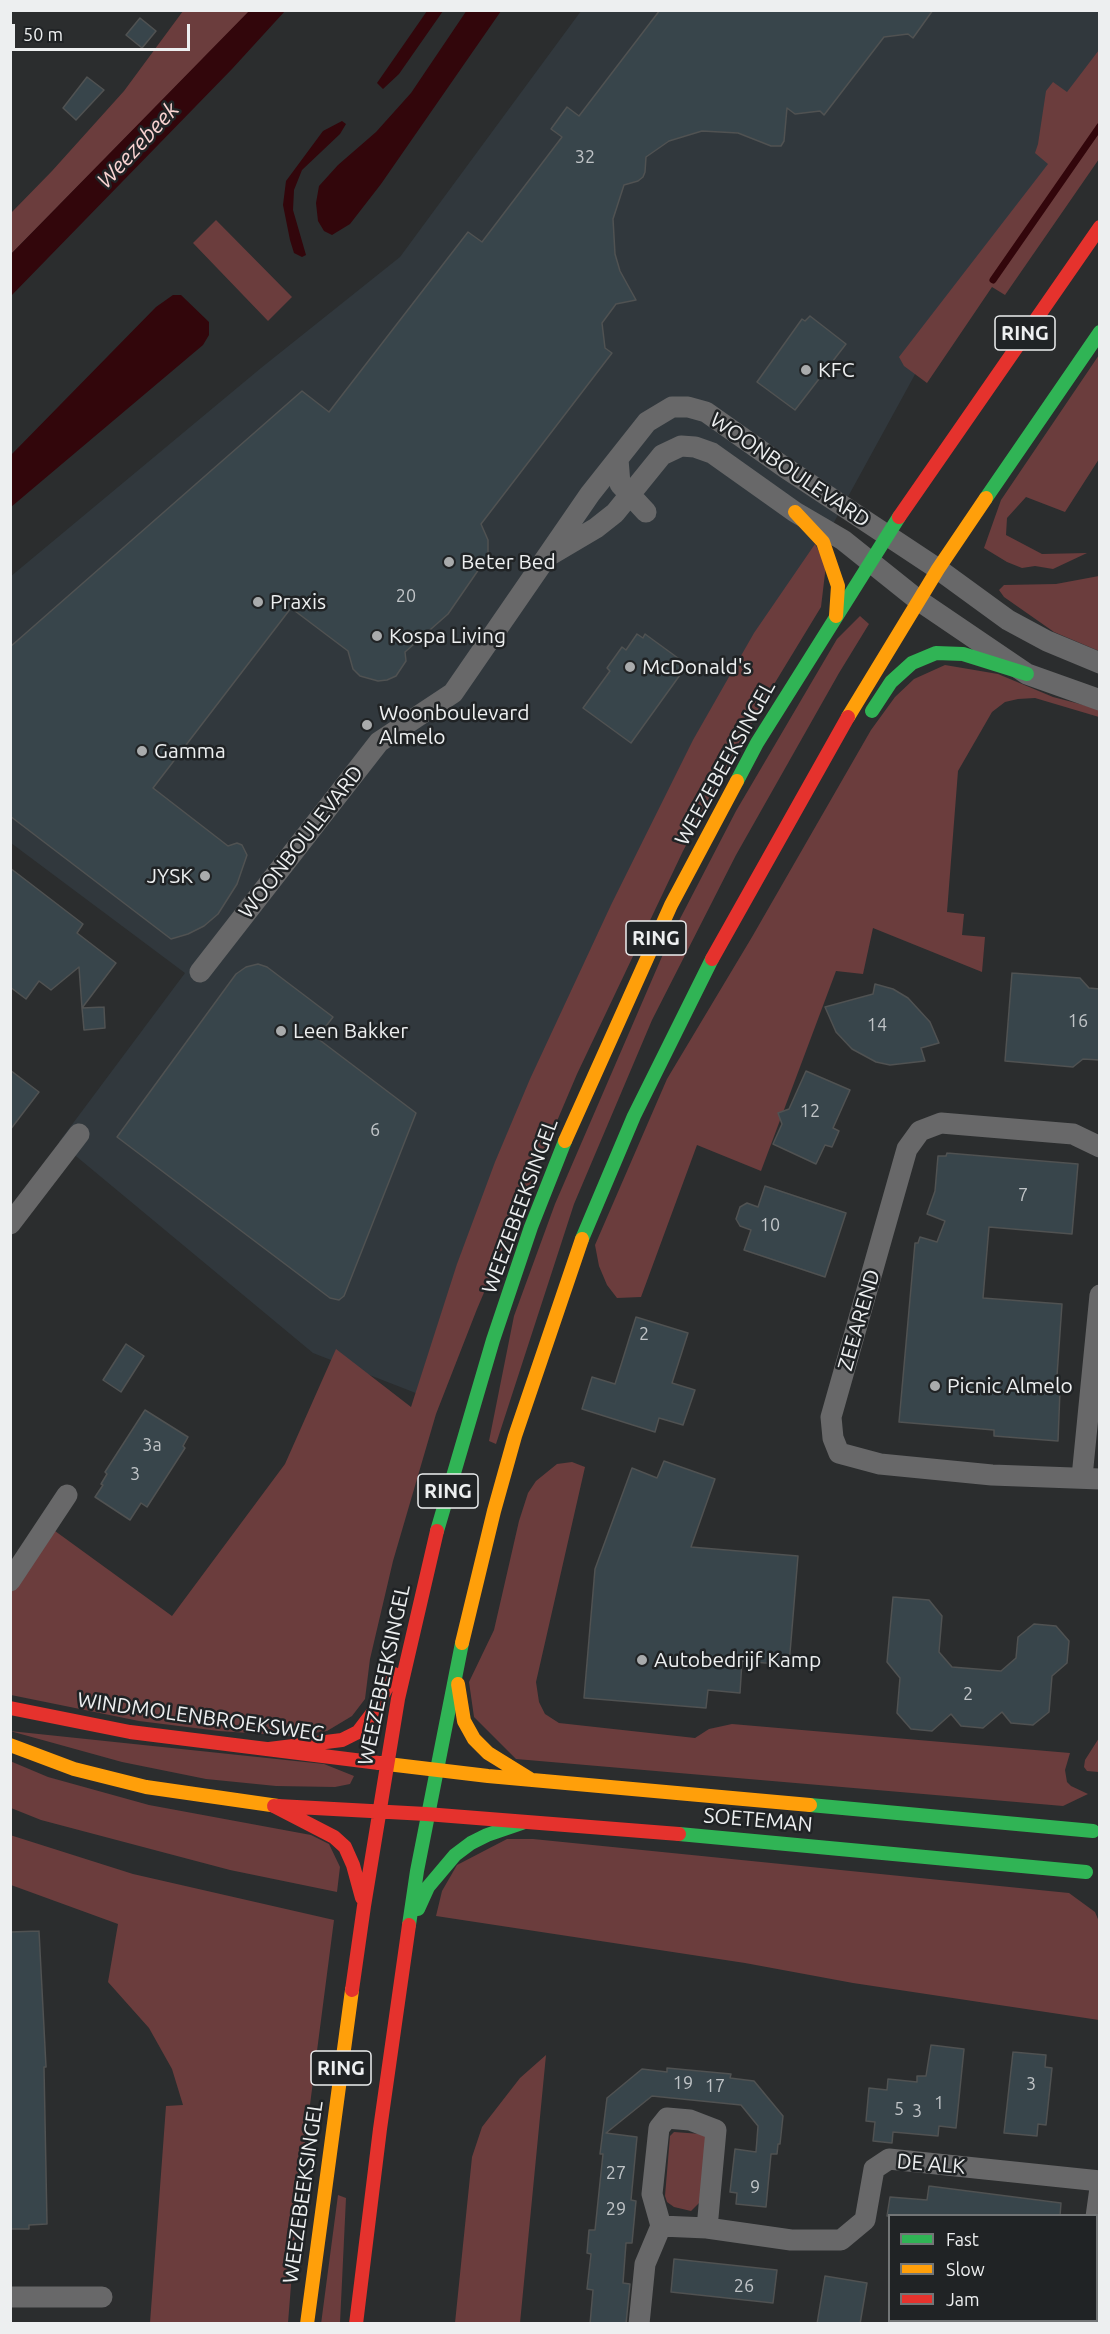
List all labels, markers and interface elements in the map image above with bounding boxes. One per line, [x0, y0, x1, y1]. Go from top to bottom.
scale bar [15, 12, 194, 50]
text: 50 m [23, 24, 63, 44]
water label: Weezebeek [92, 97, 184, 193]
house number: 32 [575, 146, 595, 168]
road number: RING [995, 316, 1055, 350]
place label: KFC [818, 357, 855, 383]
marker: KFC [799, 363, 813, 377]
street label: WOONBOULEVARD [705, 407, 875, 533]
place label: Beter Bed [461, 549, 556, 575]
marker: Beter Bed [442, 555, 456, 569]
house number: 20 [396, 585, 416, 607]
place label: Praxis [270, 589, 326, 615]
marker: Praxis [251, 595, 265, 609]
place label: Kospa Living [389, 623, 506, 649]
marker: Kospa Living [370, 629, 384, 643]
place label: McDonald's [642, 654, 752, 680]
marker: McDonald's [623, 660, 637, 674]
street label: WEEZEBEEKSINGEL [669, 676, 781, 850]
place label: Woonboulevard Almelo [379, 700, 530, 750]
marker: Woonboulevard Almelo [360, 718, 374, 732]
place label: Gamma [154, 738, 226, 764]
marker: Gamma [135, 744, 149, 758]
street label: WOONBOULEVARD [233, 760, 369, 924]
place label: JYSK [147, 863, 193, 889]
marker: JYSK [198, 869, 212, 883]
road number: RING [626, 921, 686, 955]
house number: 16 [1068, 1010, 1088, 1032]
house number: 14 [867, 1014, 887, 1036]
place label: Leen Bakker [293, 1018, 408, 1044]
marker: Leen Bakker [274, 1024, 288, 1038]
house number: 12 [800, 1100, 820, 1122]
street label: WEEZEBEEKSINGEL [477, 1115, 563, 1297]
house number: 6 [370, 1119, 380, 1141]
house number: 7 [1018, 1184, 1028, 1206]
house number: 10 [760, 1214, 780, 1236]
street label: ZEEAREND [833, 1266, 885, 1374]
house number: 2 [639, 1323, 649, 1345]
place label: Picnic Almelo [947, 1373, 1073, 1399]
marker: Picnic Almelo [928, 1379, 942, 1393]
house number: 3a [142, 1434, 162, 1456]
house number: 3 [130, 1463, 140, 1485]
road number: RING [418, 1474, 478, 1508]
street label: WEEZEBEEKSINGEL [353, 1582, 415, 1768]
place label: Autobedrijf Kamp [654, 1647, 821, 1673]
marker: Autobedrijf Kamp [635, 1653, 649, 1667]
house number: 2 [963, 1683, 973, 1705]
street label: WINDMOLENBROEKSWEG [76, 1687, 326, 1747]
street label: SOETEMAN [702, 1803, 814, 1837]
road number: RING [311, 2051, 371, 2085]
house number: 19 [673, 2072, 693, 2094]
house number: 3 [1026, 2073, 1036, 2095]
house number: 17 [705, 2075, 725, 2097]
house number: 1 [934, 2092, 944, 2114]
house number: 5 [894, 2098, 904, 2120]
street label: WEEZEBEEKSINGEL [278, 2099, 328, 2285]
house number: 3 [912, 2100, 922, 2122]
street label: DE ALK [896, 2148, 966, 2180]
house number: 27 [606, 2162, 626, 2184]
house number: 9 [750, 2176, 760, 2198]
house number: 29 [606, 2198, 626, 2220]
legend [888, 2214, 1098, 2322]
text: Fast [946, 2229, 979, 2249]
text: Slow [946, 2259, 985, 2279]
house number: 26 [734, 2275, 754, 2297]
text: Jam [946, 2289, 980, 2309]

